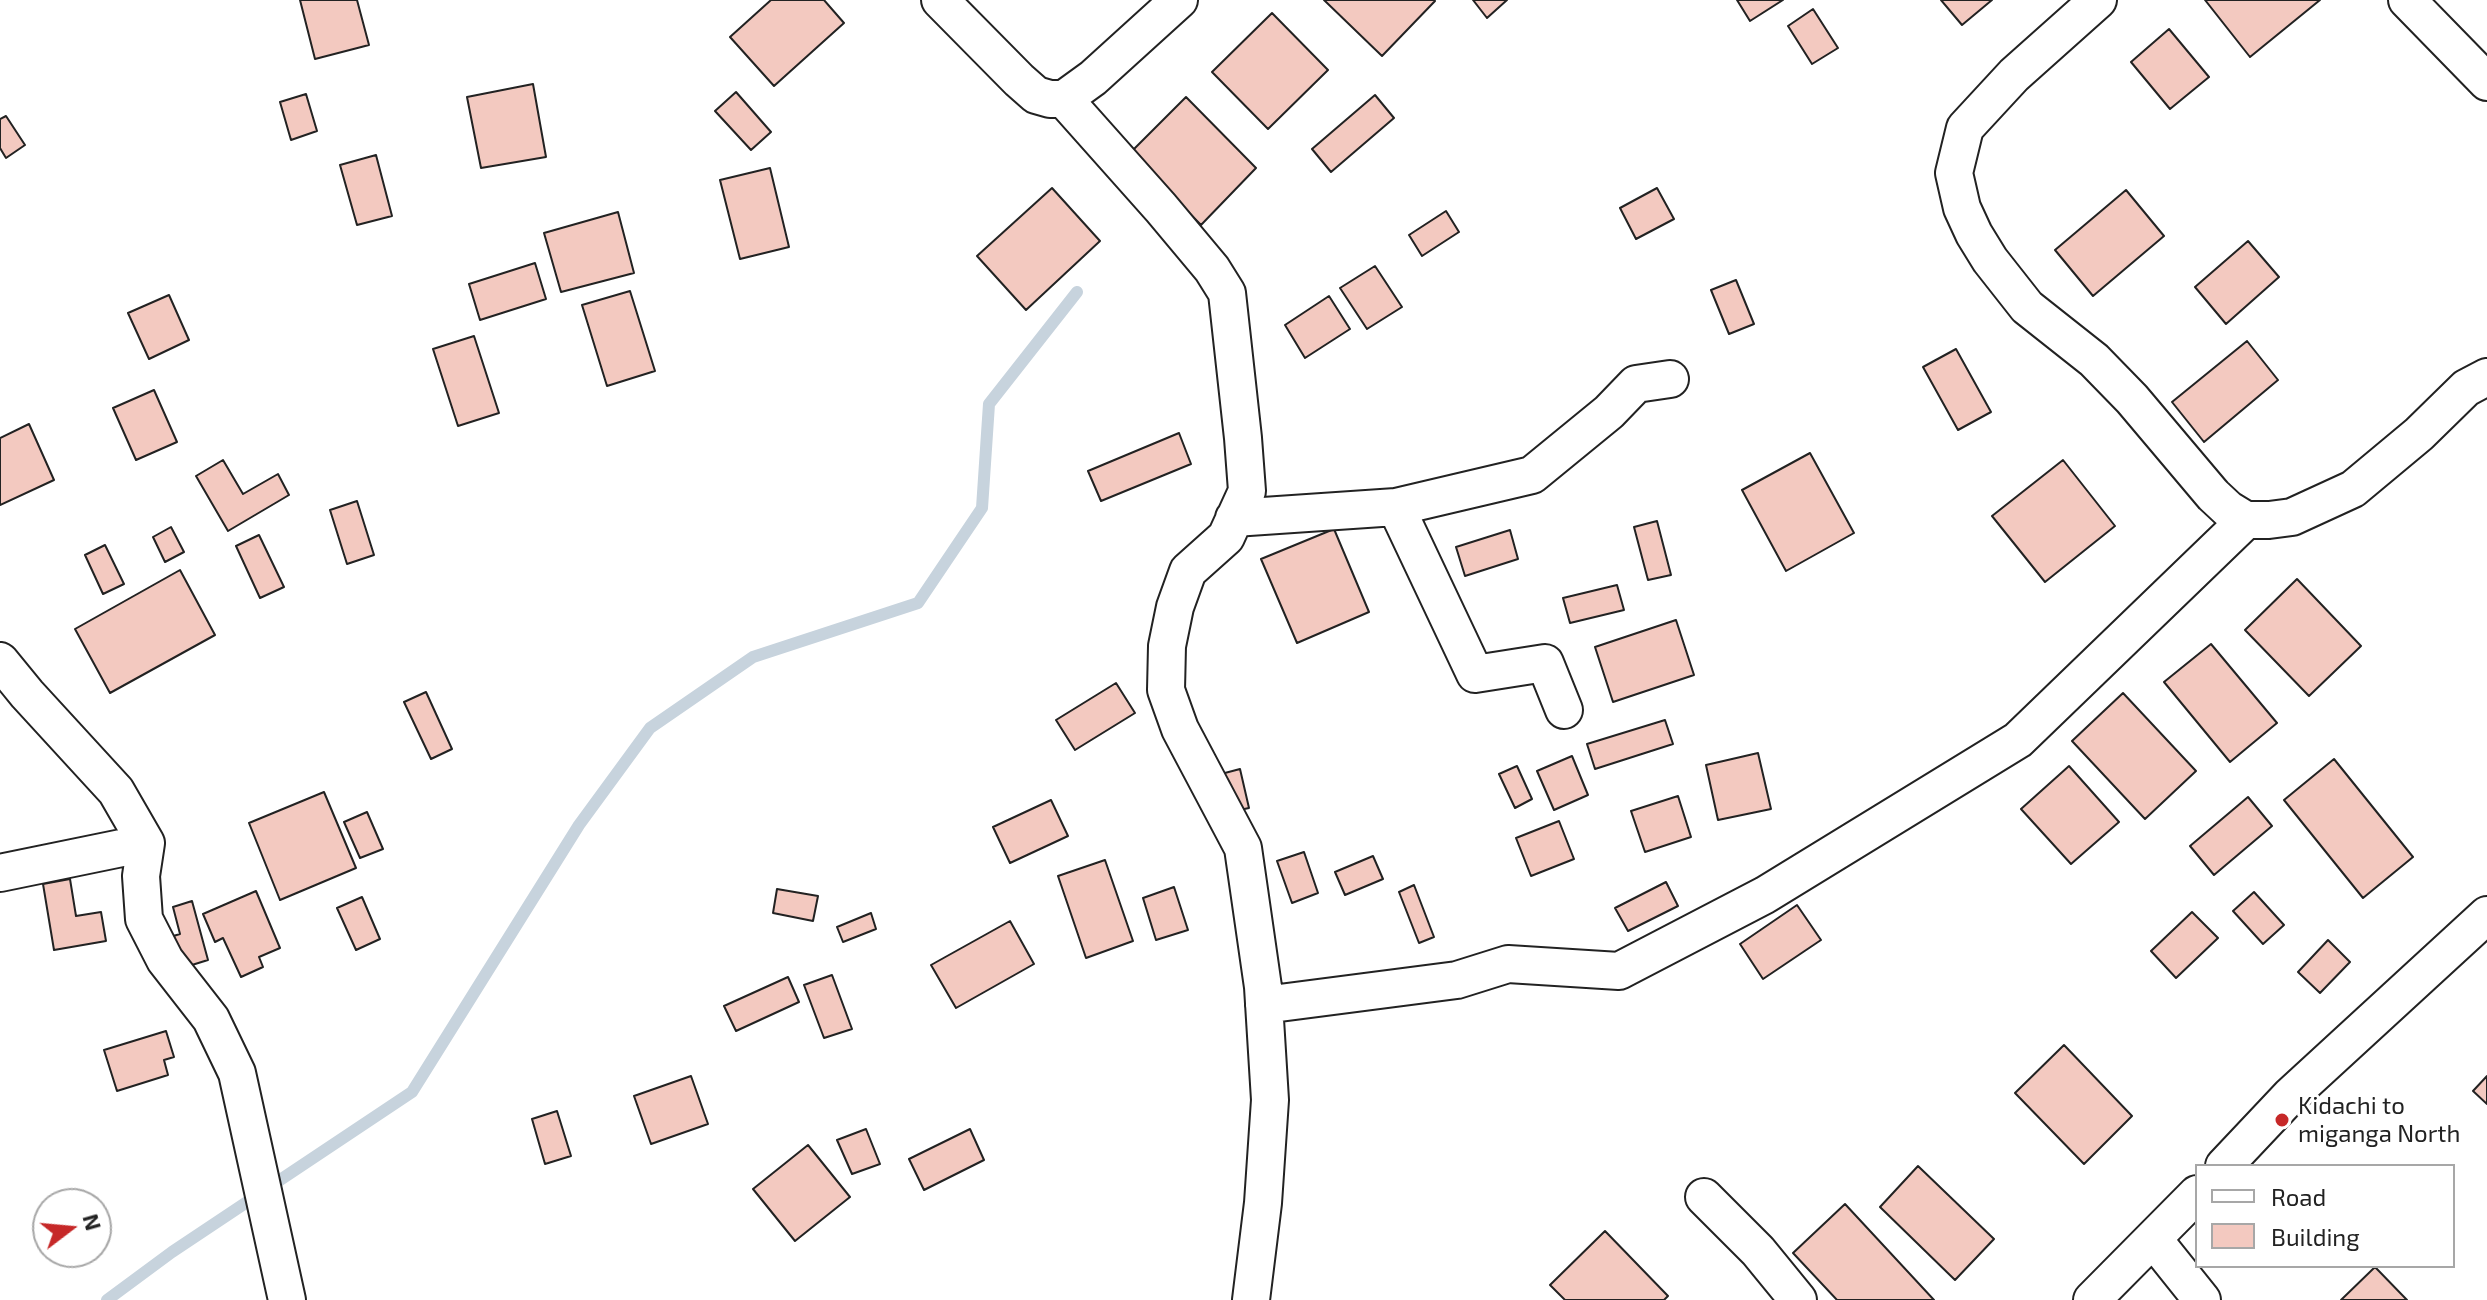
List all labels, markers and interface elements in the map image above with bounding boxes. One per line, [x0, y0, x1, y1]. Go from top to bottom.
place label: Kidachi to miganga North [2298, 1092, 2460, 1148]
marker: Kidachi to miganga North [2273, 1111, 2291, 1129]
legend [2195, 1164, 2455, 1268]
text: Road [2271, 1182, 2326, 1211]
north arrow [32, 1188, 112, 1268]
text: N [78, 1211, 108, 1233]
text: Building [2271, 1222, 2360, 1251]

